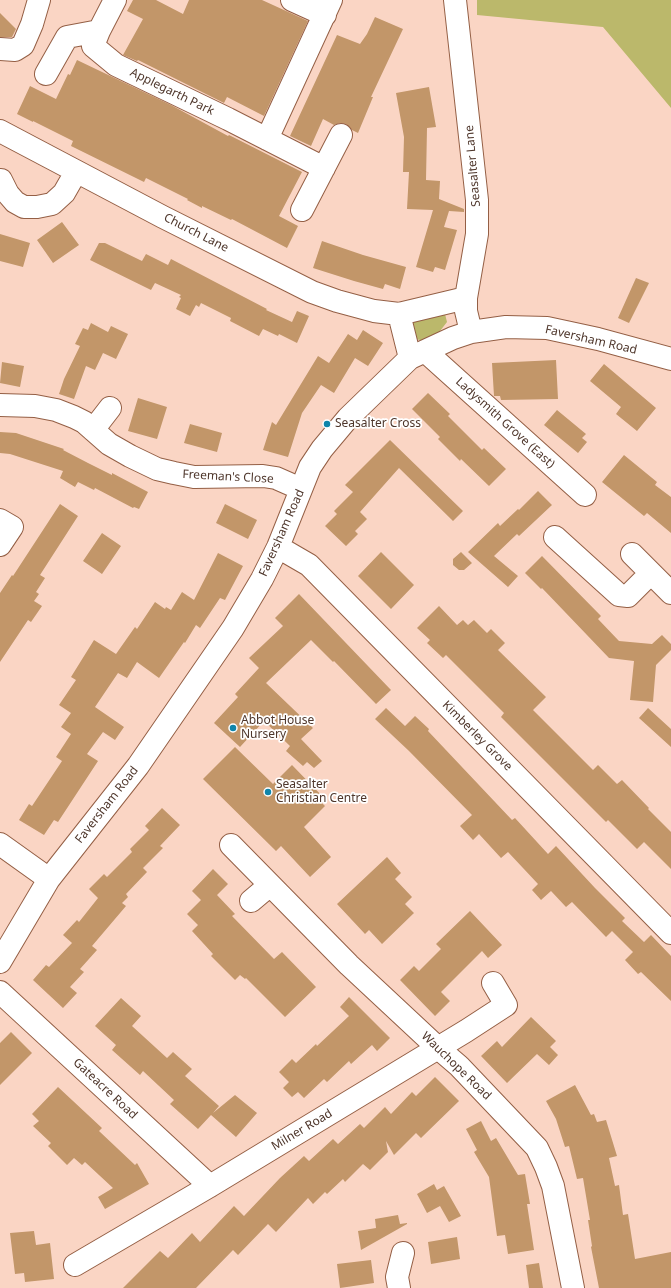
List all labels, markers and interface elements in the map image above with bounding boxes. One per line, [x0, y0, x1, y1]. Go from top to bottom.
street label: Applegarth Park [128, 65, 216, 119]
street label: Seasalter Lane [462, 125, 484, 207]
street label: Church Lane [161, 211, 231, 255]
street label: Faversham Road [544, 322, 638, 358]
street label: Ladysmith Grove (East) [452, 375, 558, 471]
place label: Seasalter Cross [335, 417, 421, 431]
marker: Seasalter Cross [322, 419, 332, 429]
street label: Freeman's Close [182, 467, 274, 487]
street label: Faversham Road [256, 487, 308, 579]
street label: Kimberley Grove [439, 698, 515, 774]
place label: Abbot House Nursery [241, 714, 314, 742]
marker: Abbot House Nursery [228, 723, 238, 733]
street label: Faversham Road [72, 764, 142, 846]
place label: Seasalter Christian Centre [276, 778, 367, 806]
marker: Seasalter Christian Centre [263, 787, 273, 797]
street label: Wauchope Road [418, 1029, 494, 1103]
street label: Gateacre Road [70, 1056, 140, 1122]
street label: Milner Road [269, 1106, 335, 1154]

